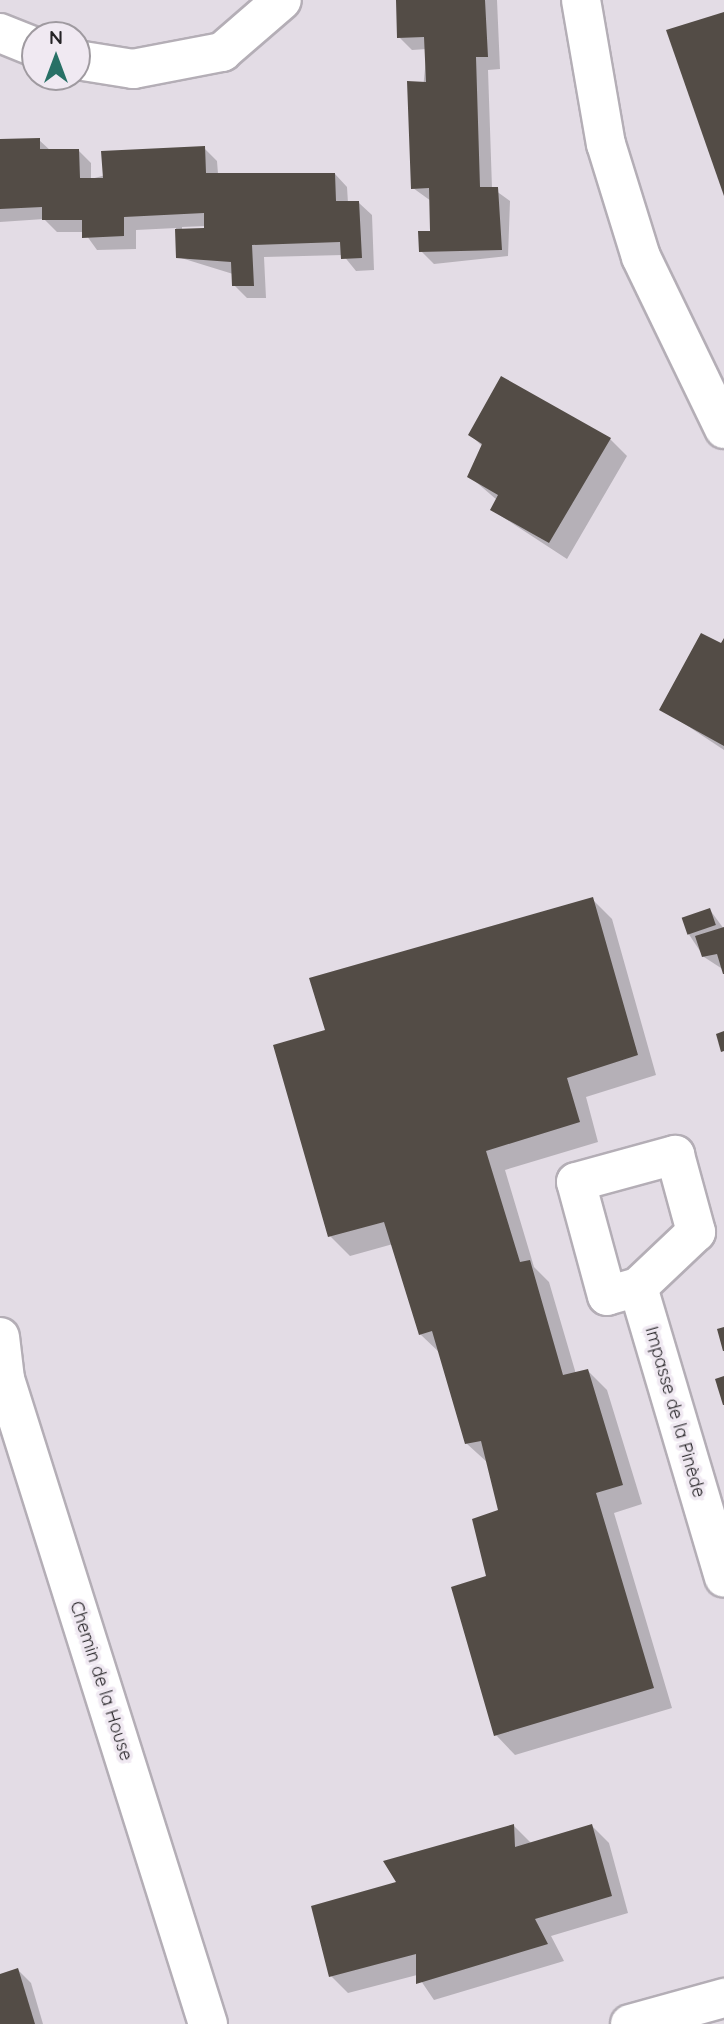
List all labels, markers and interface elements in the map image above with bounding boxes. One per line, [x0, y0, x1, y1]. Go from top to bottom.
north arrow [21, 21, 91, 91]
text: N [49, 25, 63, 49]
street label: Impasse de la Pinède [640, 1324, 710, 1500]
street label: Chemin de la House [65, 1599, 137, 1763]

